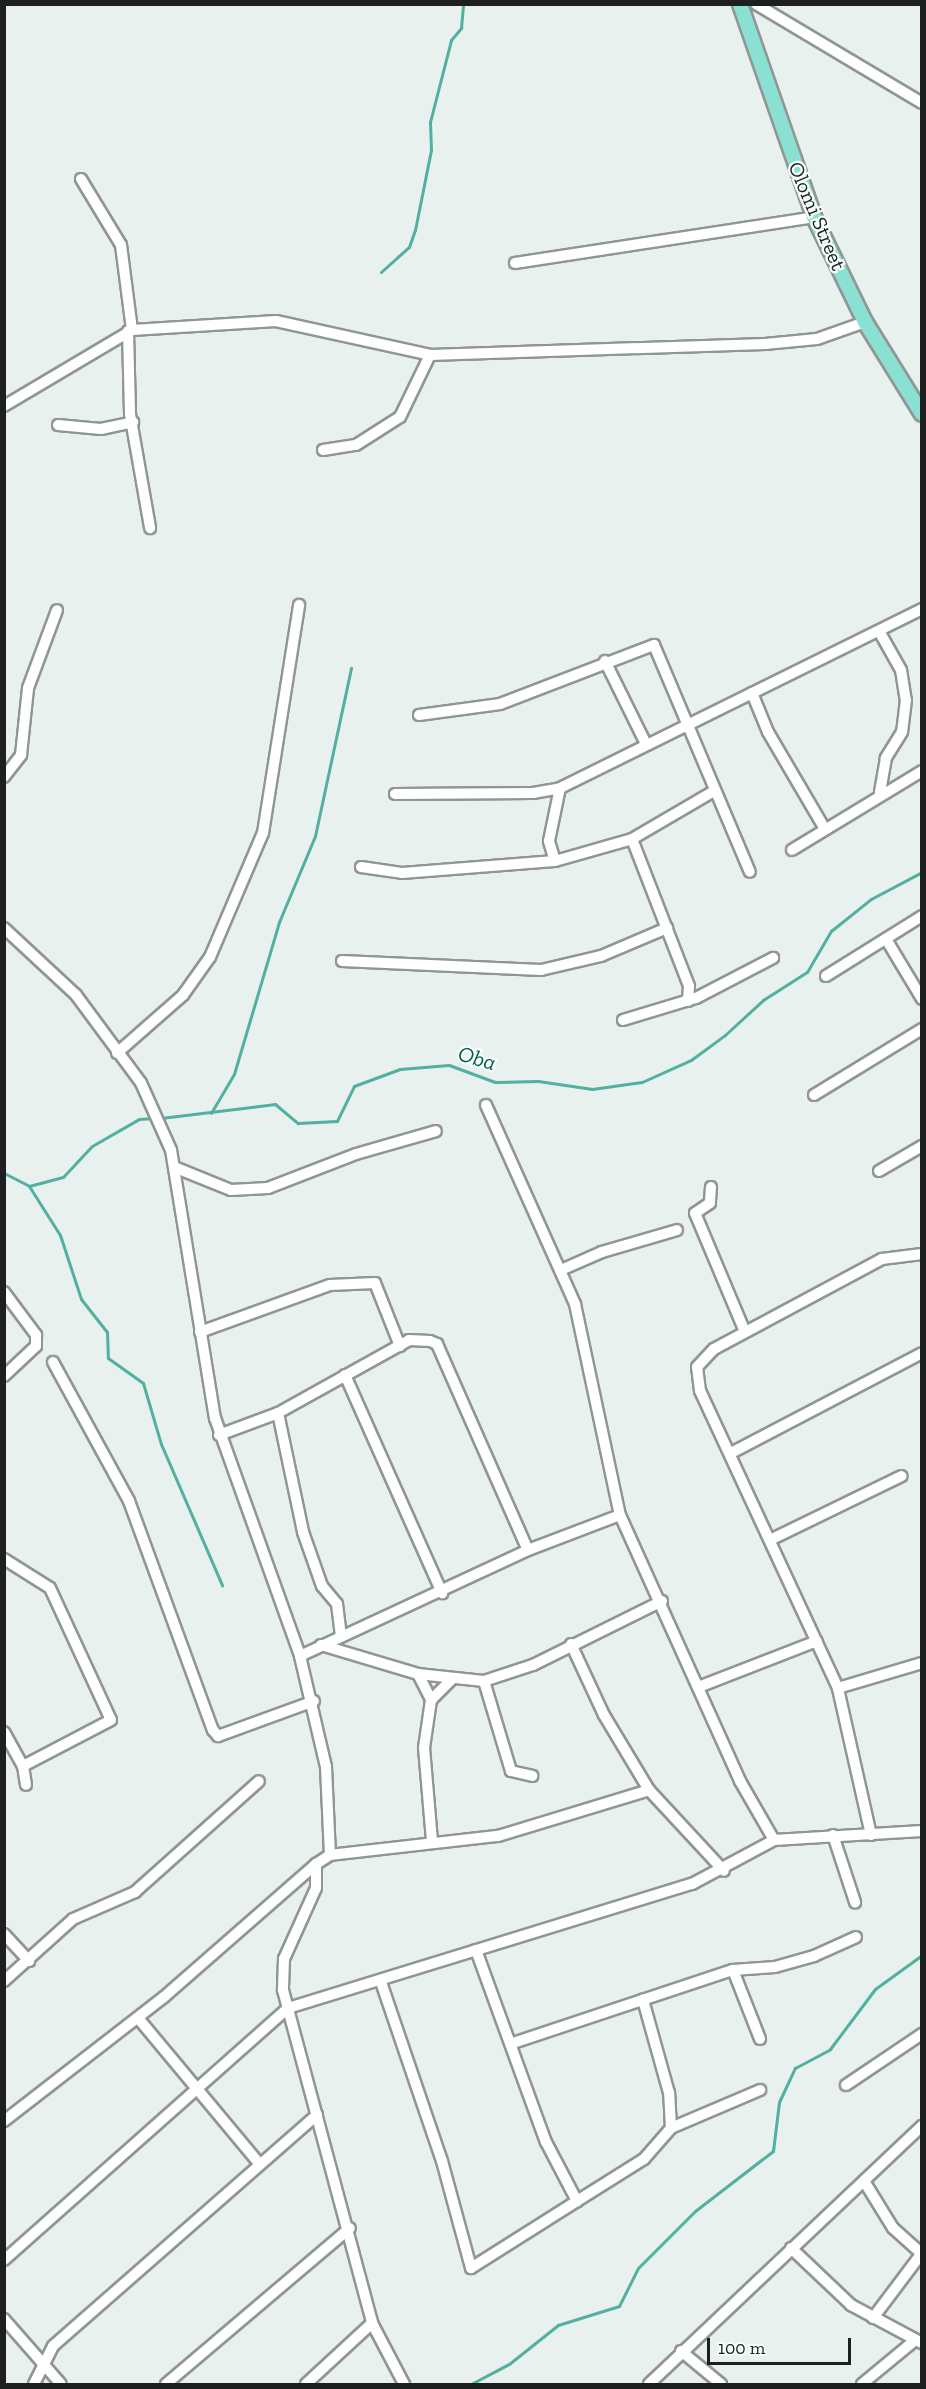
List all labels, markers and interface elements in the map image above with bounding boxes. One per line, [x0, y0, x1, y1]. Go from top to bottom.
street label: Olomi Street [783, 158, 851, 274]
water label: Oba [455, 1040, 499, 1076]
scale bar [710, 2326, 854, 2364]
text: 100 m [718, 2337, 765, 2359]

